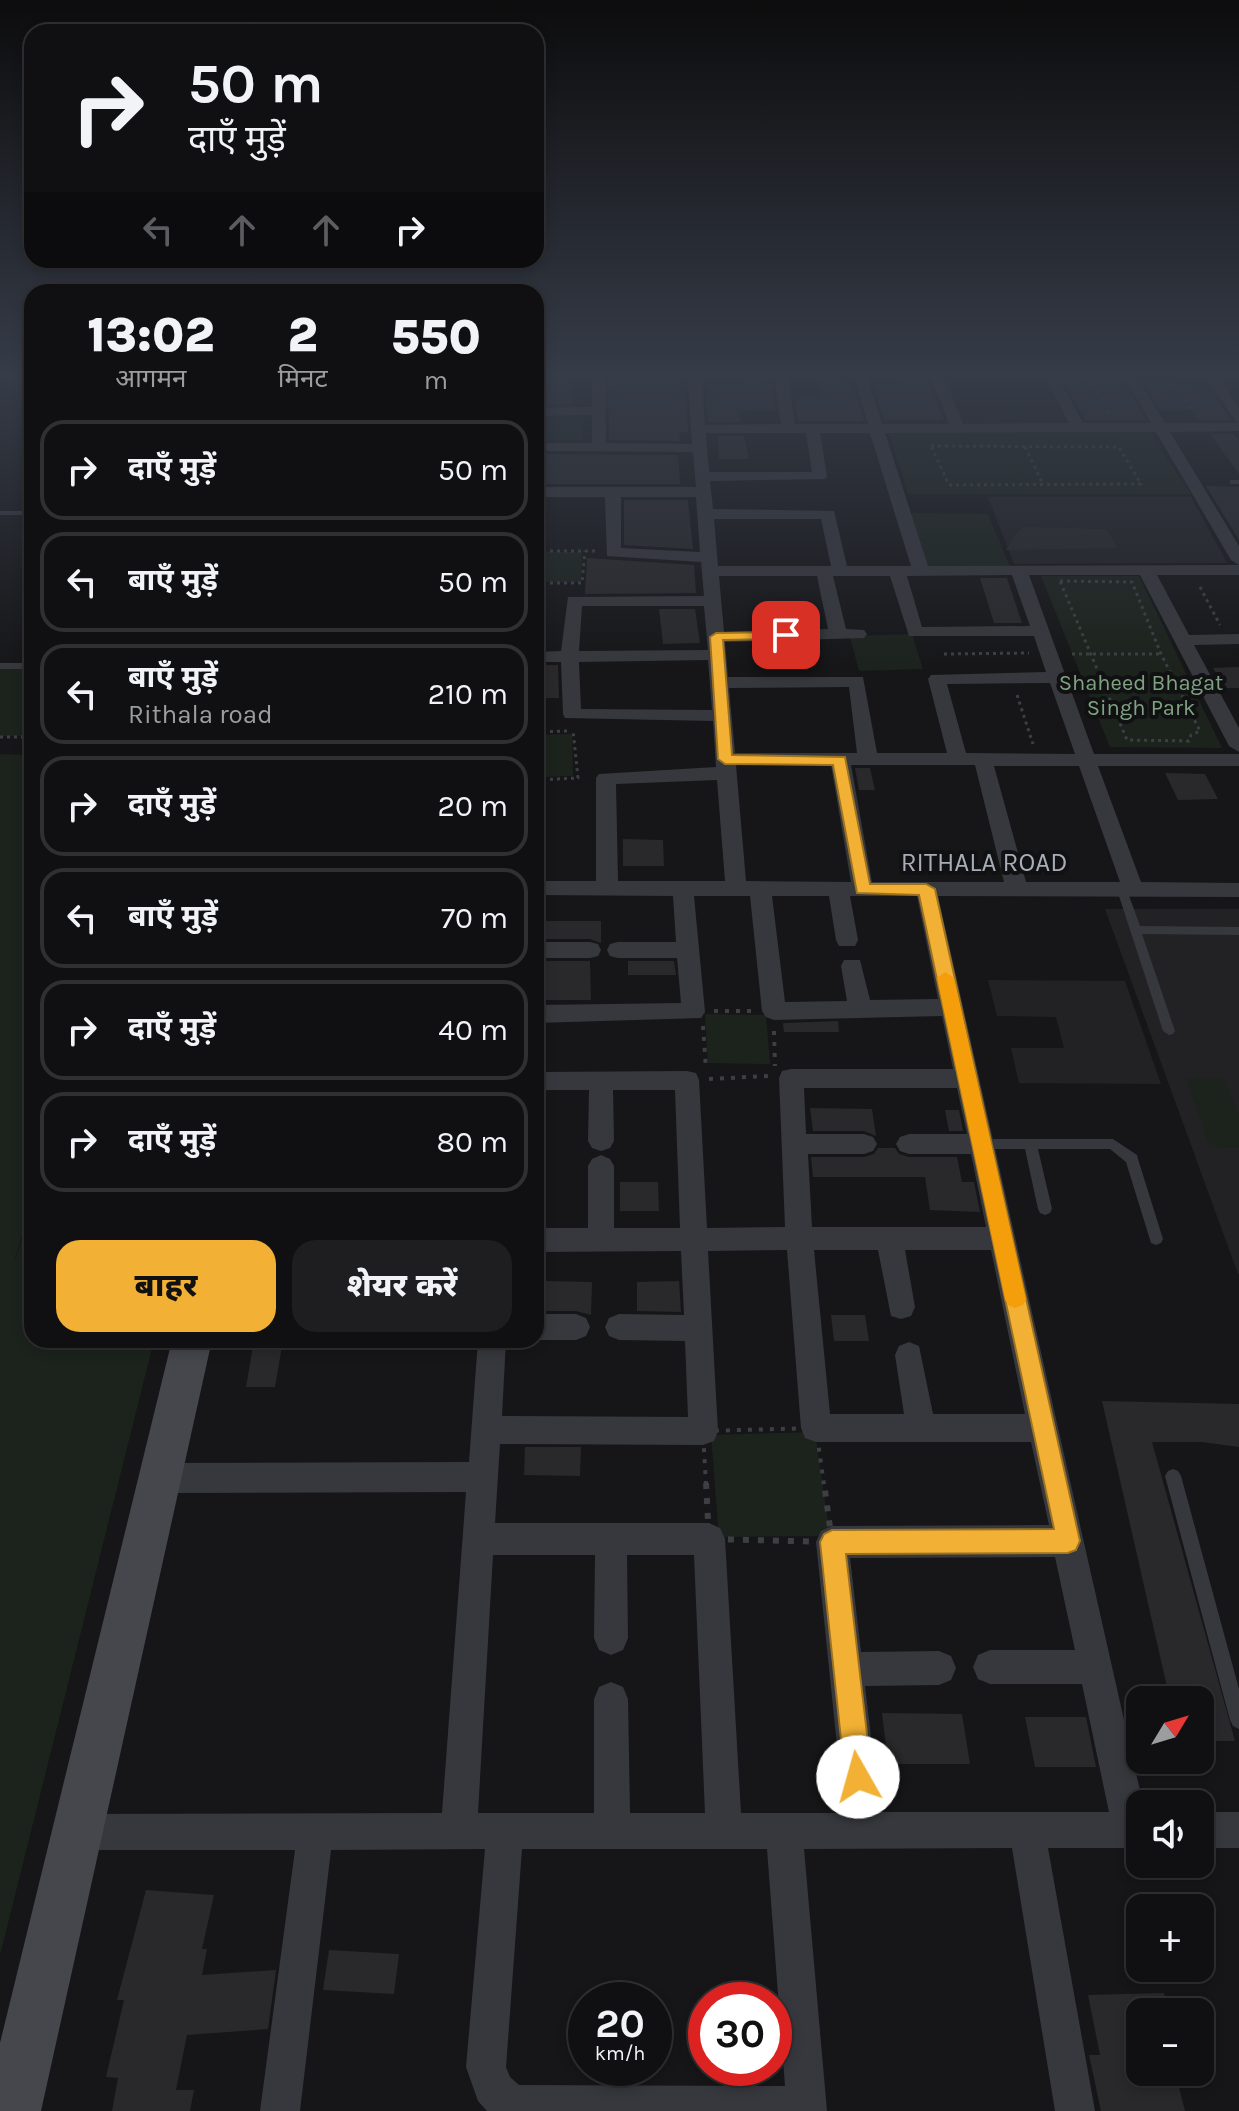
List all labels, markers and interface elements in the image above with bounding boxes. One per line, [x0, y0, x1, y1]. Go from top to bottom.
text: 50 m [188, 51, 323, 116]
icon: right [56, 56, 160, 160]
text: दाएँ मुड़ें [188, 118, 286, 160]
icon: left [136, 208, 180, 252]
icon: ahead [220, 208, 264, 252]
icon: ahead [304, 208, 348, 252]
icon: right [388, 208, 432, 252]
text: 13:02 [87, 307, 215, 363]
text: 2 [288, 307, 318, 363]
text: 550 [391, 309, 481, 365]
text: आगमन [115, 363, 187, 394]
text: मिनट [278, 363, 328, 394]
text: m [424, 365, 448, 396]
icon: right [60, 448, 104, 492]
text: दाएँ मुड़ें [128, 450, 216, 486]
text: 50 m [438, 452, 508, 488]
icon: left [60, 560, 104, 604]
text: बाएँ मुड़ें [128, 562, 218, 598]
text: 50 m [438, 564, 508, 600]
pin [752, 601, 820, 669]
icon: arrive [764, 613, 808, 657]
text: बाएँ मुड़ें [128, 659, 218, 695]
park label: Shaheed Bhagat Singh Park [1059, 670, 1223, 721]
icon: left [60, 672, 104, 716]
text: 210 m [428, 676, 508, 712]
text: Rithala road [128, 699, 273, 730]
icon: right [60, 784, 104, 828]
text: दाएँ मुड़ें [128, 786, 216, 822]
text: 20 m [438, 788, 508, 824]
street label: RITHALA ROAD [901, 847, 1067, 878]
icon: left [60, 896, 104, 940]
text: बाएँ मुड़ें [128, 898, 218, 934]
text: 70 m [441, 900, 508, 936]
icon: right [60, 1008, 104, 1052]
text: दाएँ मुड़ें [128, 1010, 216, 1046]
text: 40 m [438, 1012, 508, 1048]
icon: right [60, 1120, 104, 1164]
text: दाएँ मुड़ें [128, 1122, 216, 1158]
text: 80 m [437, 1124, 508, 1160]
button: बाहर [56, 1240, 276, 1332]
button: शेयर करें [292, 1240, 512, 1332]
north arrow [1126, 1686, 1214, 1774]
map controls [1126, 1686, 1214, 2086]
position arrow [816, 1735, 900, 1819]
button: sound [1126, 1790, 1214, 1878]
button: + [1126, 1894, 1214, 1982]
speed limit sign: 30 [688, 1982, 792, 2086]
button: − [1126, 1998, 1214, 2086]
text: 20 [595, 2000, 645, 2047]
text: km/h [595, 2042, 645, 2065]

